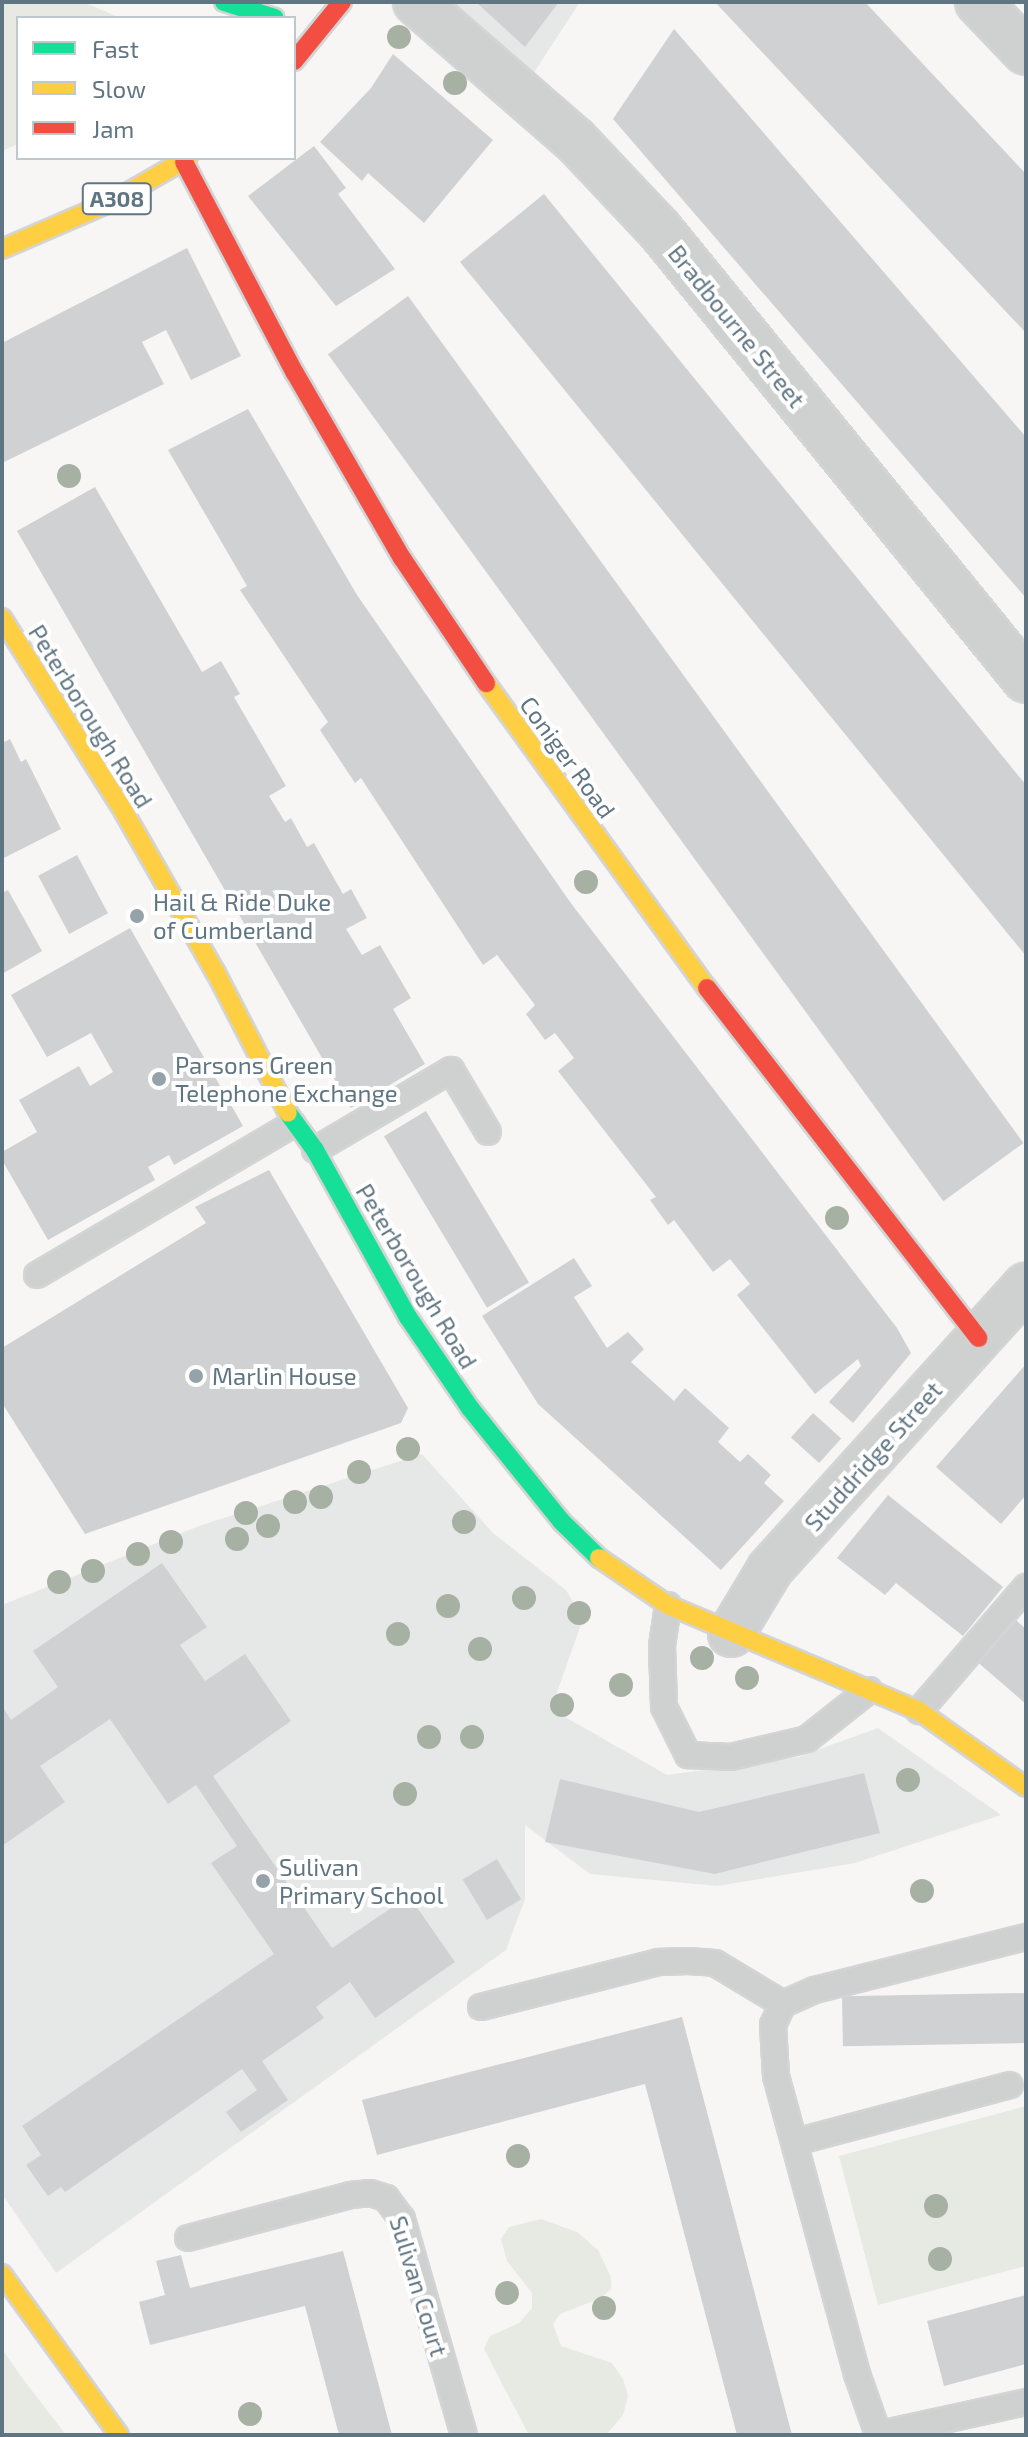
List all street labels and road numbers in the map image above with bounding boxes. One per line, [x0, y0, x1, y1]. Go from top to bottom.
road number: A308 [81, 181, 153, 217]
street label: Bradbourne Street [663, 239, 811, 413]
street label: Peterborough Road [23, 619, 159, 813]
street label: Coniger Road [514, 690, 622, 824]
street label: Peterborough Road [350, 1178, 484, 1374]
street label: Studdridge Street [798, 1375, 948, 1537]
street label: Sulivan Court [384, 2212, 454, 2360]

